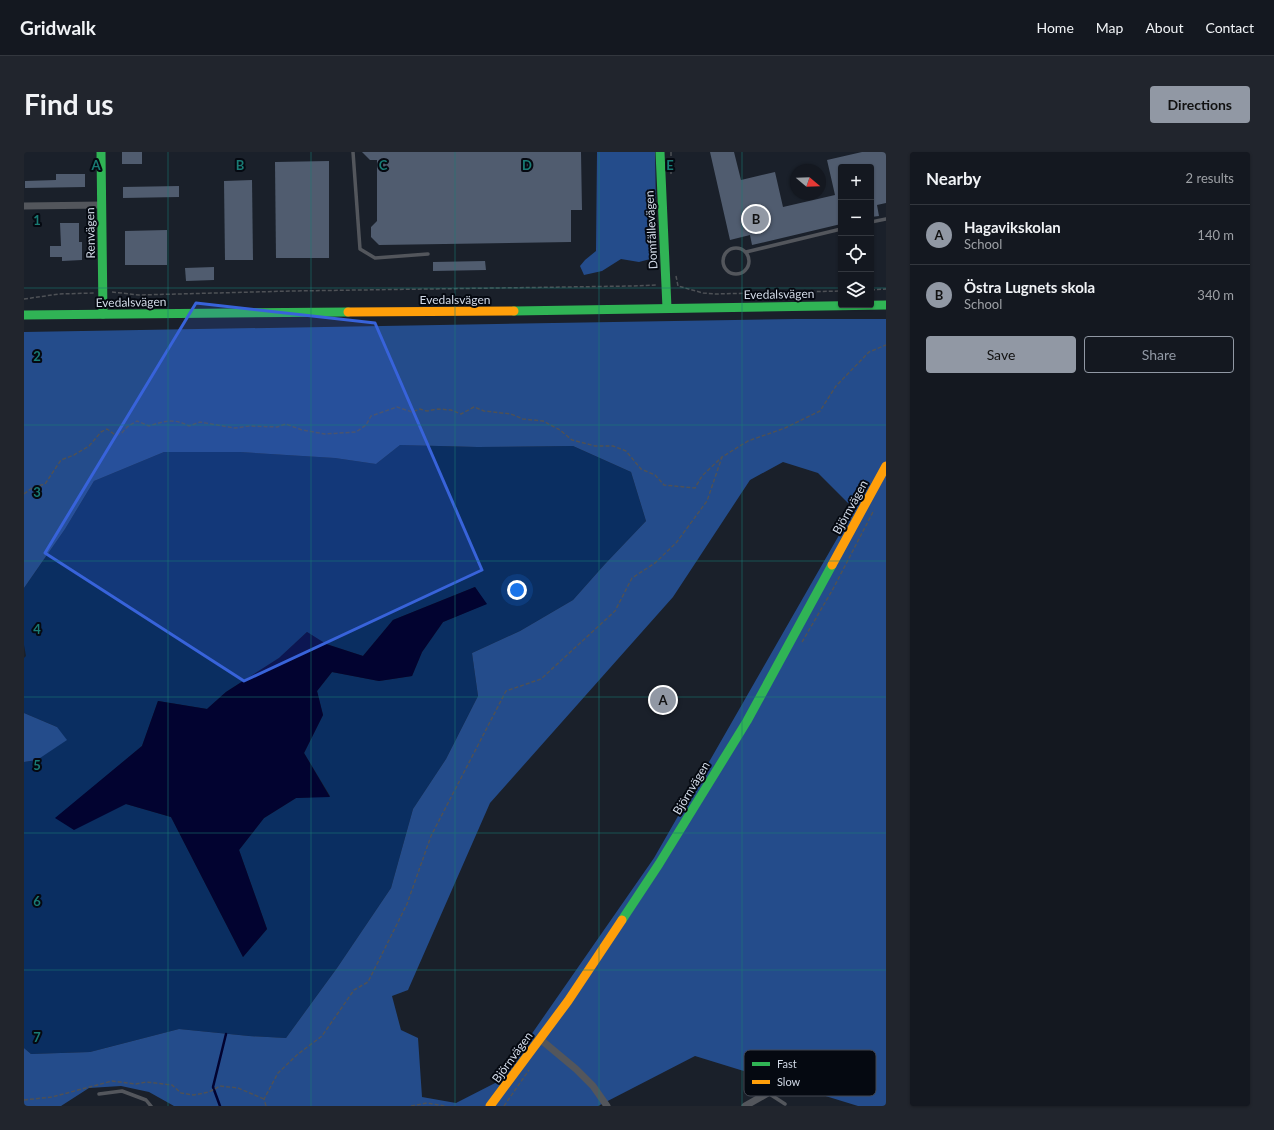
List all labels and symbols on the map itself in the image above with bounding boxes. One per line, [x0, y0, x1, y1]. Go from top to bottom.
text: A [90, 157, 101, 173]
text: B [236, 157, 245, 173]
text: C [379, 157, 388, 173]
text: D [522, 157, 532, 173]
text: E [666, 157, 674, 173]
north arrow [790, 164, 826, 200]
street label: Domfällevägen [641, 190, 661, 270]
pin: B [743, 204, 769, 234]
street label: Renvägen [82, 207, 98, 259]
text: 1 [33, 212, 41, 228]
street label: Evedalsvägen [743, 286, 815, 302]
street label: Evedalsvägen [420, 292, 490, 307]
street label: Evedalsvägen [95, 294, 167, 310]
text: 2 [33, 348, 41, 364]
street label: Björnvägen [829, 477, 871, 537]
text: 3 [33, 484, 41, 500]
your location [507, 580, 527, 600]
text: 4 [33, 621, 41, 637]
pin: A [650, 685, 676, 715]
text: 5 [33, 757, 41, 773]
street label: Björnvägen [669, 759, 713, 817]
text: 6 [33, 893, 41, 909]
text: 7 [33, 1029, 41, 1045]
street label: Björnvägen [488, 1029, 536, 1085]
legend [744, 1050, 876, 1096]
text: Fast [777, 1057, 797, 1070]
text: Slow [777, 1075, 801, 1088]

